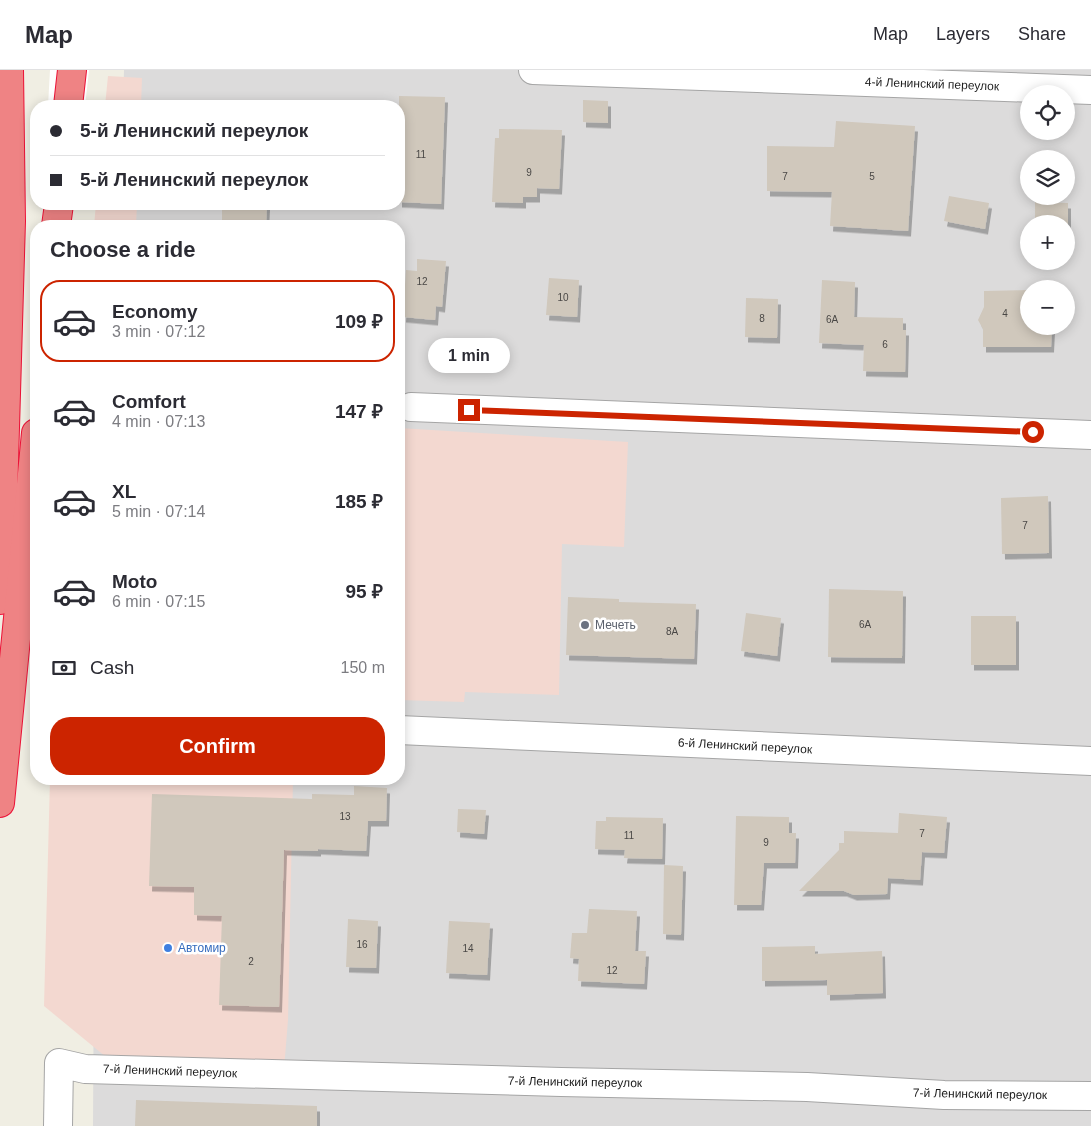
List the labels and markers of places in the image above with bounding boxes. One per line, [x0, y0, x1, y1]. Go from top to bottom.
place label: Мечеть [595, 618, 636, 632]
marker: Мечеть [579, 619, 591, 631]
place label: Автомир [178, 941, 226, 955]
marker: Автомир [162, 942, 174, 954]

